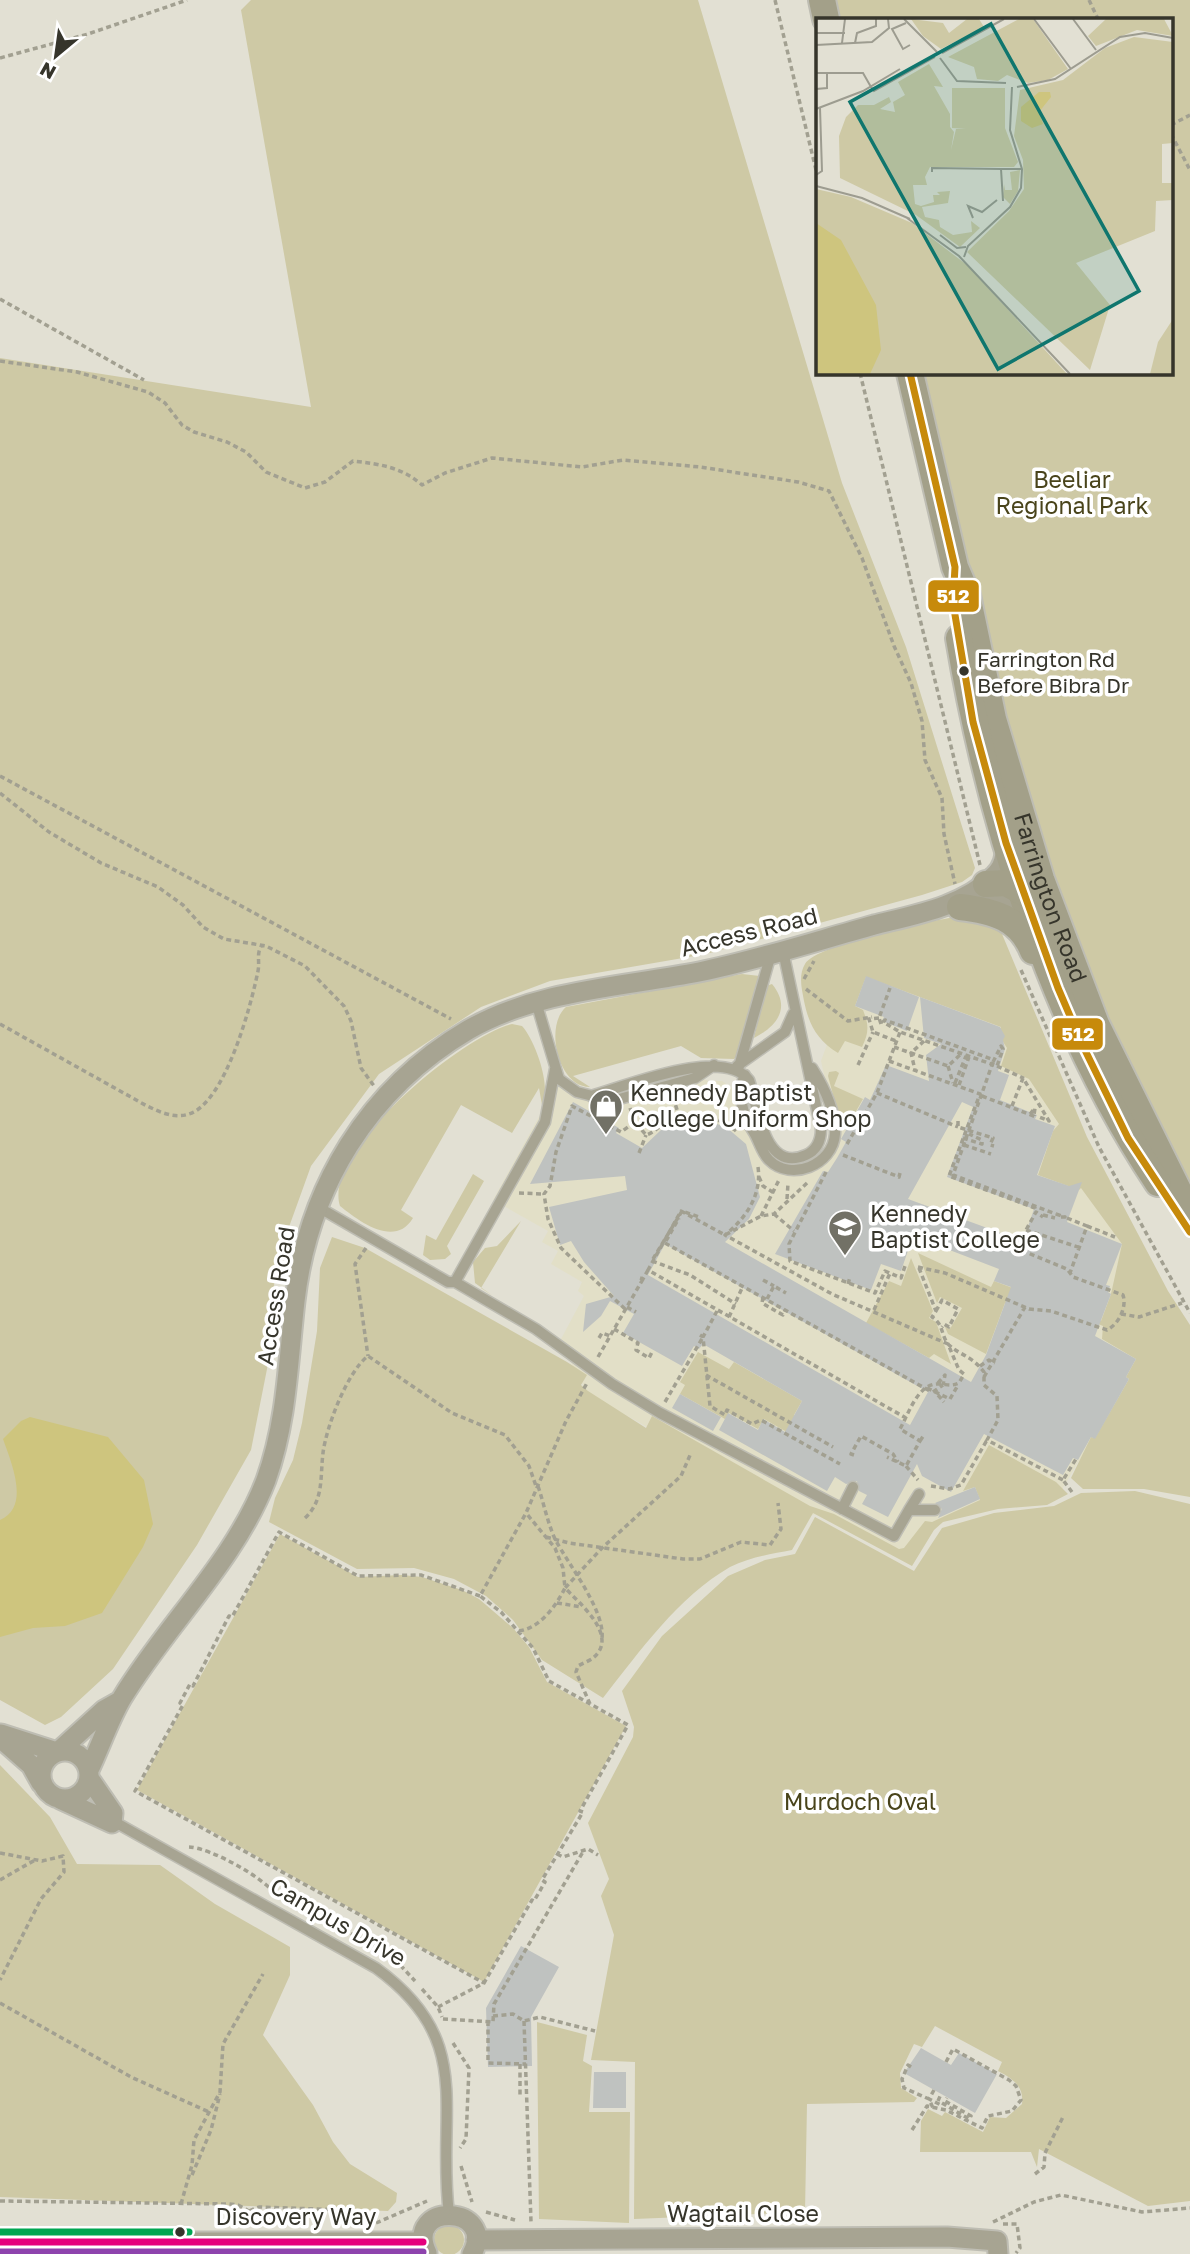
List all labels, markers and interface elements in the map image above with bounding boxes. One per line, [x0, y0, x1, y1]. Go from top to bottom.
inset map [816, 18, 1172, 374]
north arrow [21, 21, 91, 91]
text: N [36, 58, 59, 85]
park label: Beeliar Regional Park [996, 465, 1148, 519]
line badge: 512 [927, 579, 980, 613]
text: 512 [937, 584, 969, 607]
place label: Farrington Rd Before Bibra Dr [977, 646, 1129, 698]
marker: Farrington Rd Before Bibra Dr [957, 664, 971, 678]
street label: Farrington Road [1009, 809, 1094, 986]
street label: Access Road [677, 901, 820, 962]
line badge: 512 [1051, 1017, 1104, 1051]
text: 512 [1062, 1022, 1094, 1045]
place label: Kennedy Baptist College Uniform Shop [630, 1078, 871, 1132]
shop icon: Kennedy Baptist College Uniform Shop [587, 1087, 625, 1136]
place label: Kennedy Baptist College [870, 1199, 1040, 1253]
school or university icon: Kennedy Baptist College [826, 1208, 864, 1257]
street label: Access Road [250, 1224, 300, 1367]
park label: Murdoch Oval [784, 1787, 936, 1815]
street label: Campus Drive [266, 1871, 411, 1971]
street label: Wagtail Close [667, 2199, 819, 2227]
street label: Discovery Way [216, 2202, 377, 2230]
unlabelled marker [173, 2225, 187, 2239]

